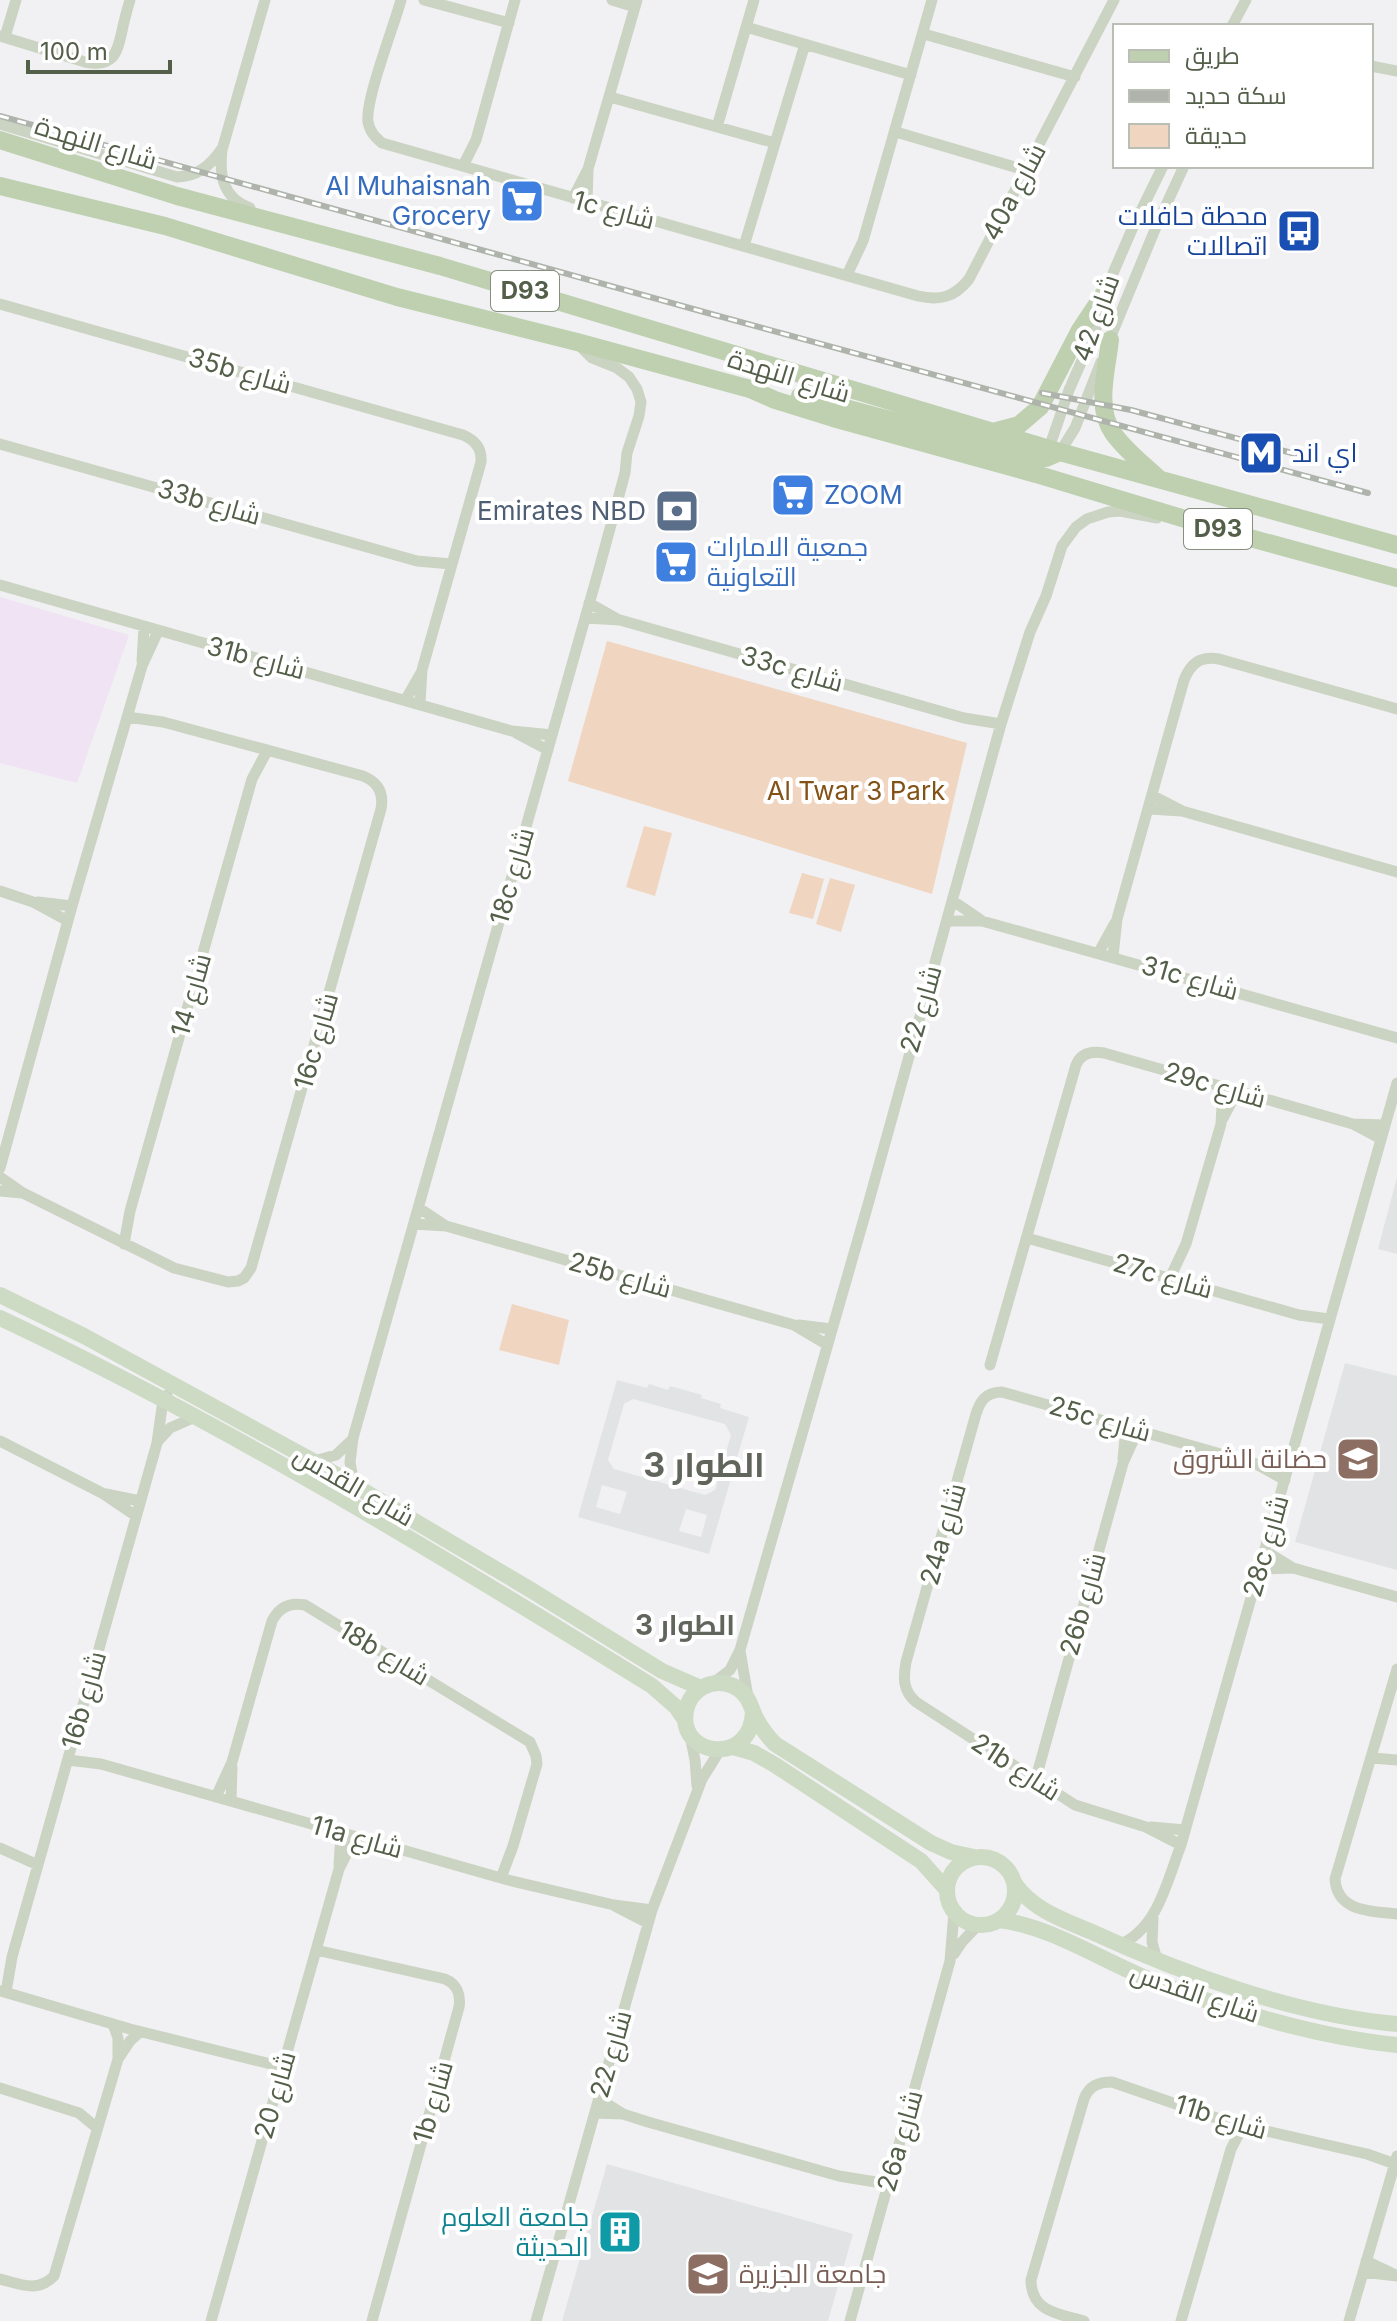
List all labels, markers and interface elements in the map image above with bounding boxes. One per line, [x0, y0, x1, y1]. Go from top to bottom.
scale bar [28, 24, 170, 74]
legend [1113, 24, 1373, 168]
text: 100 m [40, 37, 108, 66]
text: طريق [1185, 41, 1240, 71]
text: سكة حديد [1185, 81, 1287, 110]
street label: شارع النهدة [31, 109, 161, 178]
text: حديقة [1185, 121, 1247, 150]
street label: 40a شارع [975, 138, 1054, 247]
place label: Al Muhaisnah Grocery [325, 170, 491, 231]
supermarket icon: Al Muhaisnah Grocery [498, 177, 546, 225]
street label: 1c شارع [569, 184, 658, 237]
place label: محطة حافلات اتصالات [1118, 200, 1268, 261]
bus stop icon: محطة حافلات اتصالات [1275, 207, 1323, 255]
street label: شارع 42 [1066, 270, 1127, 366]
road number: D93 [491, 271, 559, 311]
street label: 35b شارع [185, 341, 295, 402]
street label: شارع النهدة [724, 342, 854, 411]
metro station icon: اي اند [1237, 429, 1285, 477]
place label: اي اند [1292, 437, 1357, 473]
supermarket icon: ZOOM [769, 471, 817, 519]
street label: 33b شارع [153, 472, 264, 533]
place label: ZOOM [824, 479, 903, 510]
bank icon: Emirates NBD [653, 487, 701, 535]
place label: Emirates NBD [477, 495, 646, 526]
road number: D93 [1184, 509, 1252, 549]
place label: جمعية الامارات التعاونية [707, 531, 868, 592]
supermarket icon: جمعية الامارات التعاونية [652, 538, 700, 586]
street label: 31b شارع [203, 630, 309, 687]
street label: 33c شارع [737, 639, 847, 700]
park label: Al Twar 3 Park [767, 775, 945, 806]
street label: 18c شارع [483, 824, 542, 928]
street label: 31c شارع [1138, 949, 1242, 1008]
street label: شارع 14 [164, 950, 219, 1041]
street label: شارع 22 [893, 962, 950, 1057]
street label: 16c شارع [287, 989, 346, 1093]
street label: 29c شارع [1160, 1055, 1270, 1116]
street label: 25b شارع [565, 1245, 675, 1306]
street label: 27c شارع [1109, 1247, 1216, 1306]
street label: 25c شارع [1045, 1389, 1154, 1450]
school or university icon: حضانة الشروق [1334, 1435, 1382, 1483]
street label: شارع القدس [288, 1439, 420, 1534]
place label: حضانة الشروق [1173, 1443, 1327, 1475]
district label: الطوار 3 [643, 1444, 765, 1485]
street label: 24a شارع [913, 1479, 974, 1589]
street label: 28c شارع [1236, 1491, 1297, 1601]
street label: 26b شارع [1053, 1549, 1114, 1659]
district label: الطوار 3 [635, 1608, 735, 1642]
street label: 18b شارع [332, 1613, 435, 1693]
street label: 16b شارع [55, 1647, 114, 1753]
street label: 21b شارع [965, 1726, 1067, 1809]
street label: 11a شارع [307, 1809, 406, 1866]
street label: شارع القدس [1126, 1956, 1263, 2031]
street label: شارع 22 [583, 2007, 640, 2102]
street label: شارع 20 [247, 2047, 304, 2143]
street label: 1b شارع [406, 2057, 461, 2147]
street label: 26a شارع [870, 2086, 931, 2196]
street label: 11b شارع [1171, 2088, 1271, 2147]
place label: جامعة العلوم الحديثة [441, 2201, 589, 2262]
building icon: جامعة العلوم الحديثة [596, 2208, 644, 2256]
school or university icon: جامعة الجزيرة [684, 2250, 732, 2298]
place label: جامعة الجزيرة [739, 2258, 886, 2289]

